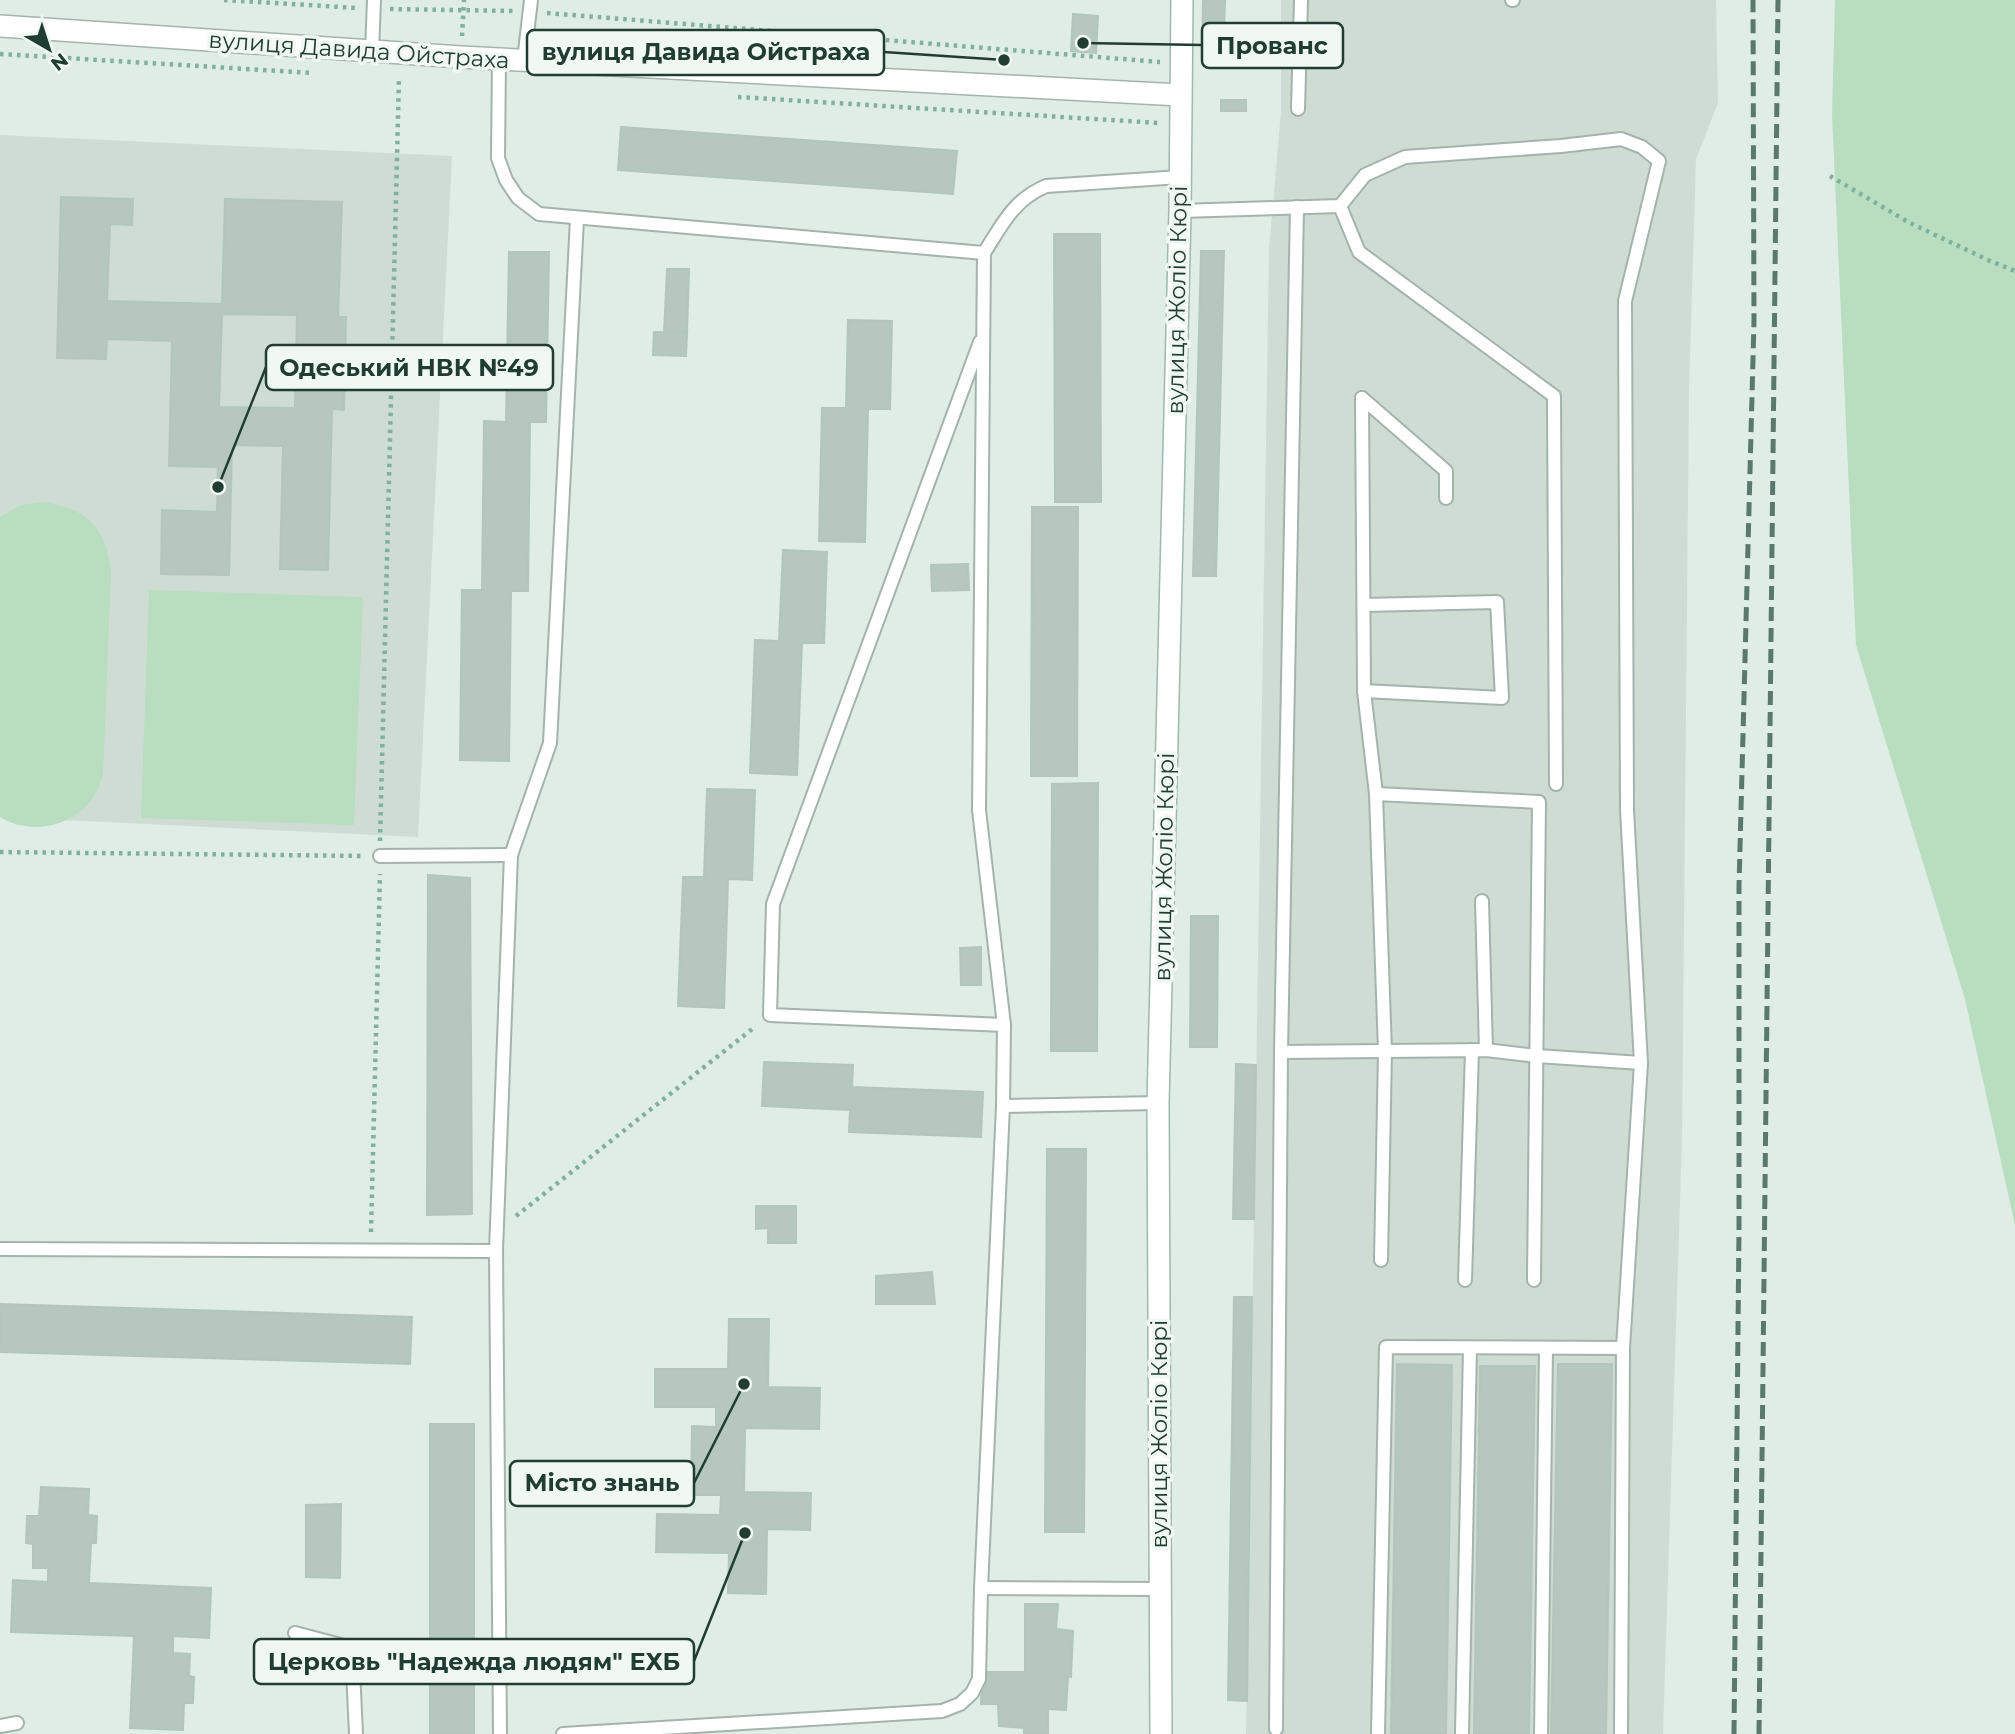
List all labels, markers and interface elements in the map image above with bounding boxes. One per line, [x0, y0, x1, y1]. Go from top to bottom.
north arrow [14, 14, 84, 84]
callout: Прованс [1202, 23, 1343, 68]
street label: вулиця Давида Ойстраха [208, 26, 510, 74]
callout: вулиця Давида Ойстраха [527, 30, 884, 75]
text: Прованс [1216, 31, 1328, 60]
text: вулиця Давида Ойстраха [542, 37, 870, 66]
text: N [46, 48, 73, 76]
street label: вулиця Жоліо Кюрі [1161, 185, 1193, 415]
callout: Одеський НВК №49 [266, 345, 553, 390]
text: Одеський НВК №49 [279, 353, 539, 382]
street label: вулиця Жоліо Кюрі [1148, 752, 1180, 982]
street label: вулиця Жоліо Кюрі [1145, 1320, 1173, 1548]
callout: Місто знань [510, 1461, 694, 1506]
text: Місто знань [524, 1468, 680, 1497]
callout: Церковь "Надежда людям" ЕХБ [254, 1639, 694, 1684]
text: Церковь "Надежда людям" ЕХБ [268, 1647, 680, 1676]

